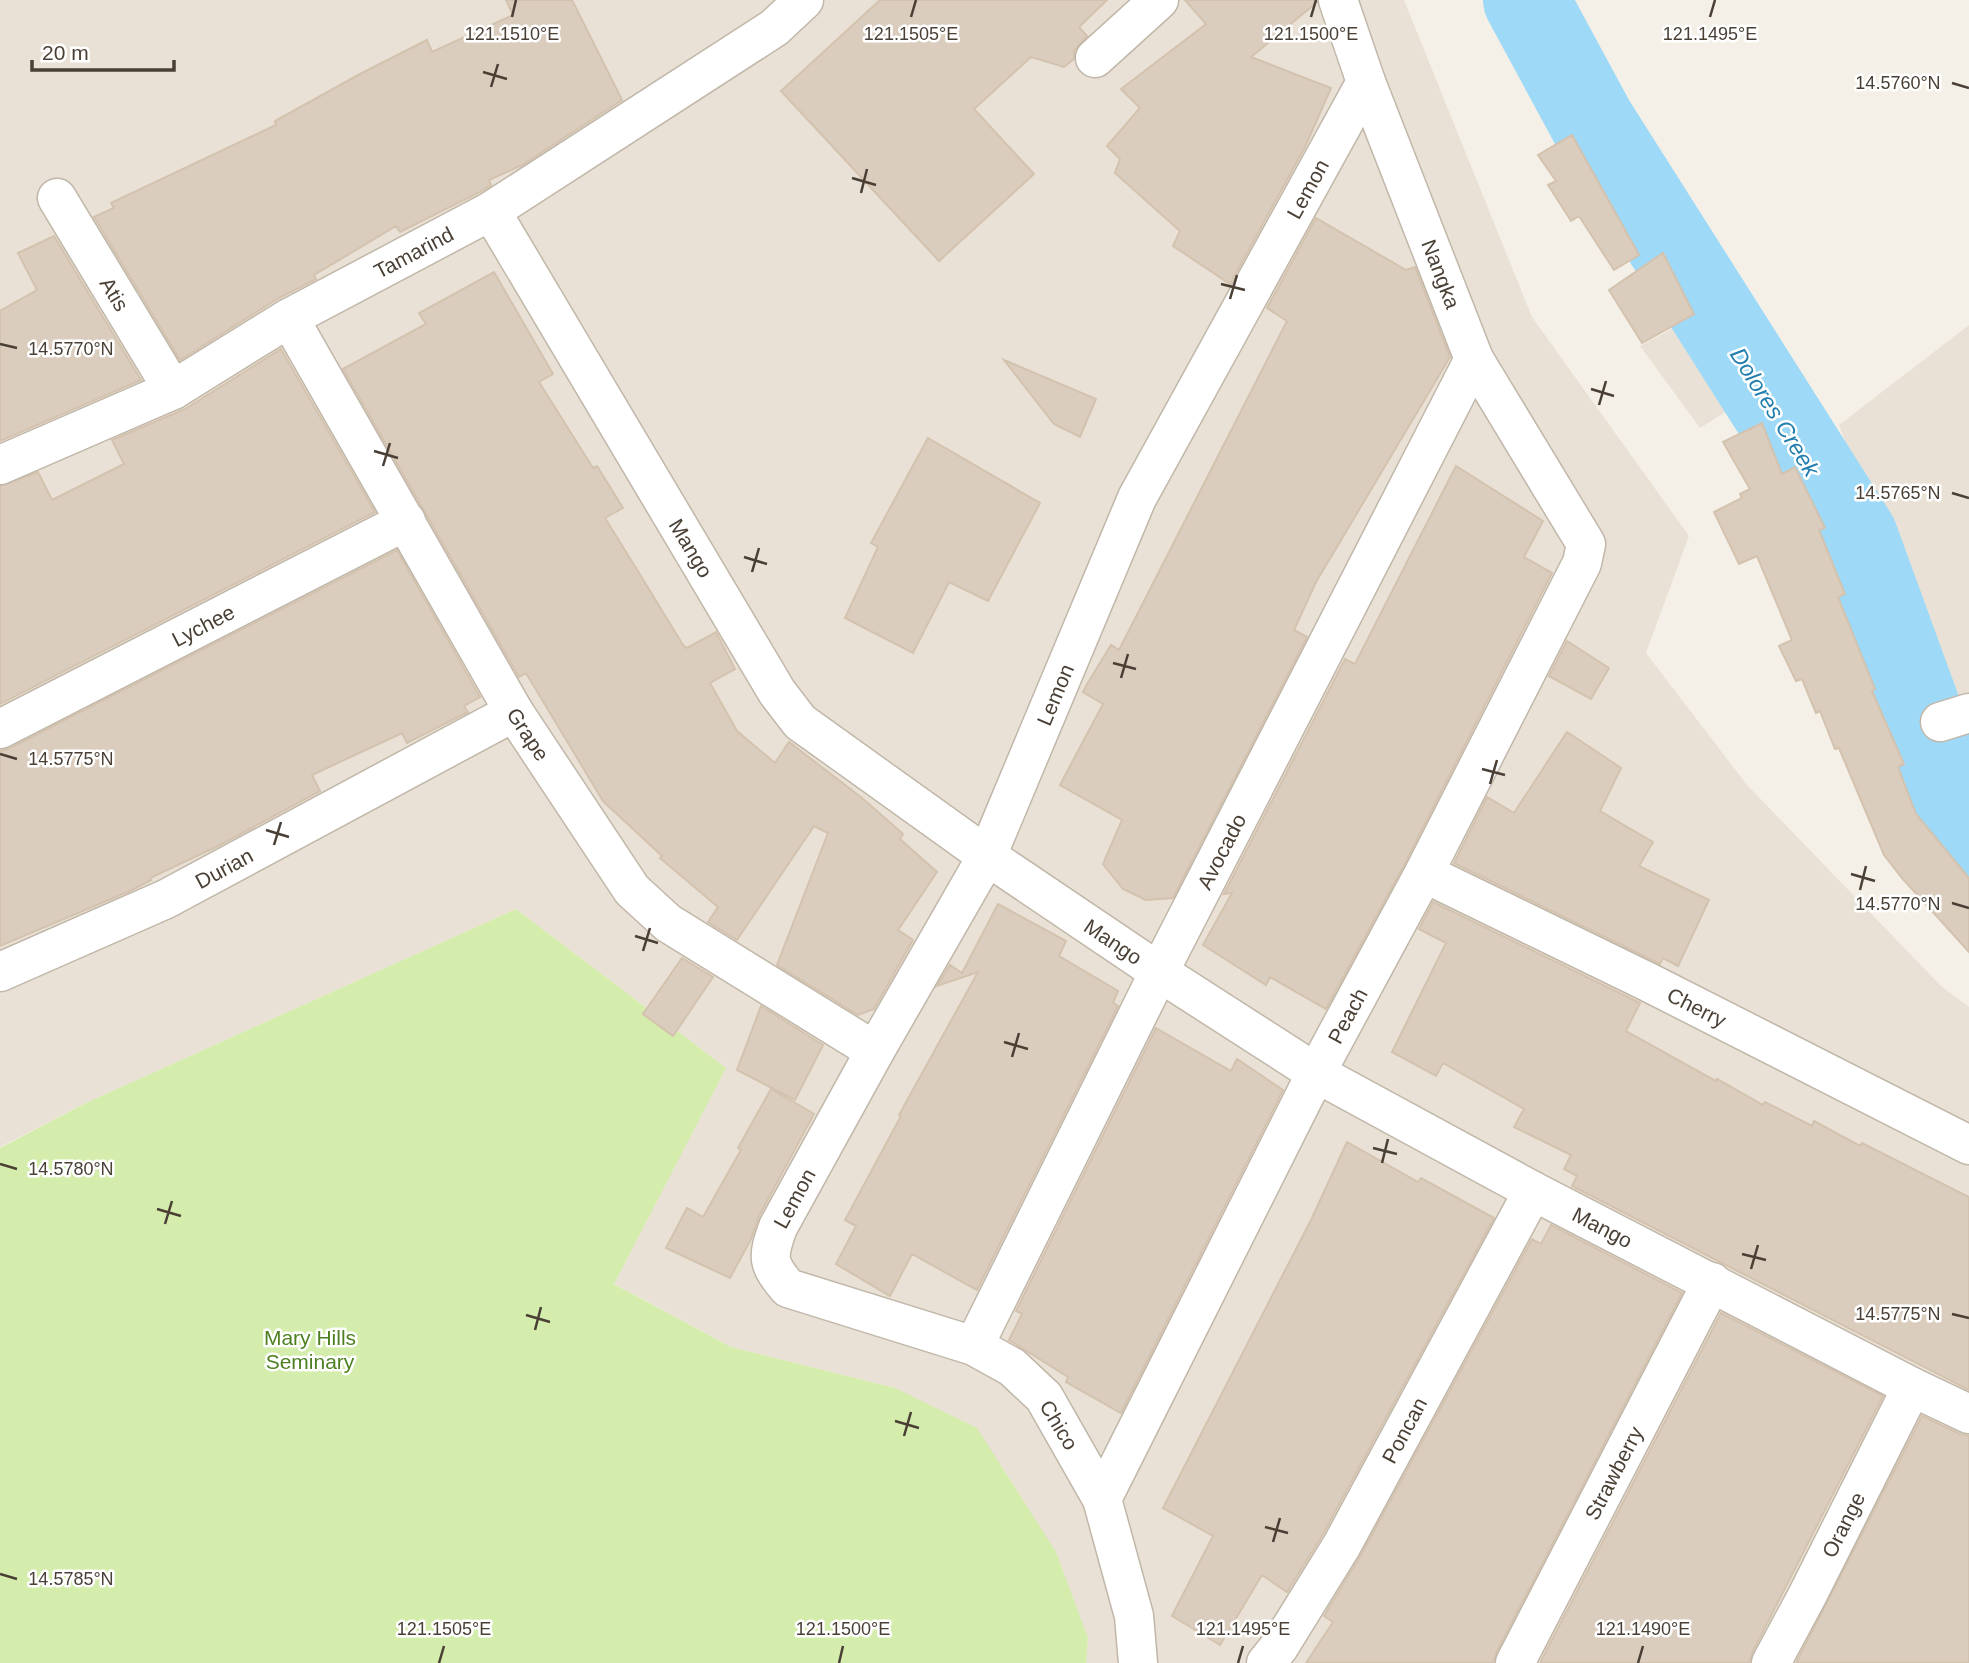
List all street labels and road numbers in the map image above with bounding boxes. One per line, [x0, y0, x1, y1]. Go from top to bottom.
street label: Lemon [1282, 155, 1333, 222]
street label: Tamarind [370, 222, 457, 282]
street label: Nangka [1417, 236, 1465, 312]
street label: Atis [96, 273, 134, 315]
street label: Mango [665, 514, 718, 581]
street label: Lychee [168, 600, 238, 651]
street label: Lemon [1032, 660, 1078, 729]
street label: Grape [503, 703, 554, 765]
street label: Avocado [1192, 810, 1250, 893]
street label: Durian [191, 843, 257, 893]
street label: Mango [1080, 914, 1147, 969]
street label: Cherry [1664, 982, 1731, 1032]
street label: Peach [1323, 984, 1371, 1047]
street label: Lemon [768, 1164, 819, 1232]
street label: Mango [1569, 1202, 1636, 1252]
street label: Poncan [1377, 1393, 1431, 1467]
street label: Chico [1035, 1396, 1083, 1454]
street label: Strawberry [1580, 1422, 1647, 1523]
street label: Orange [1817, 1488, 1869, 1561]

